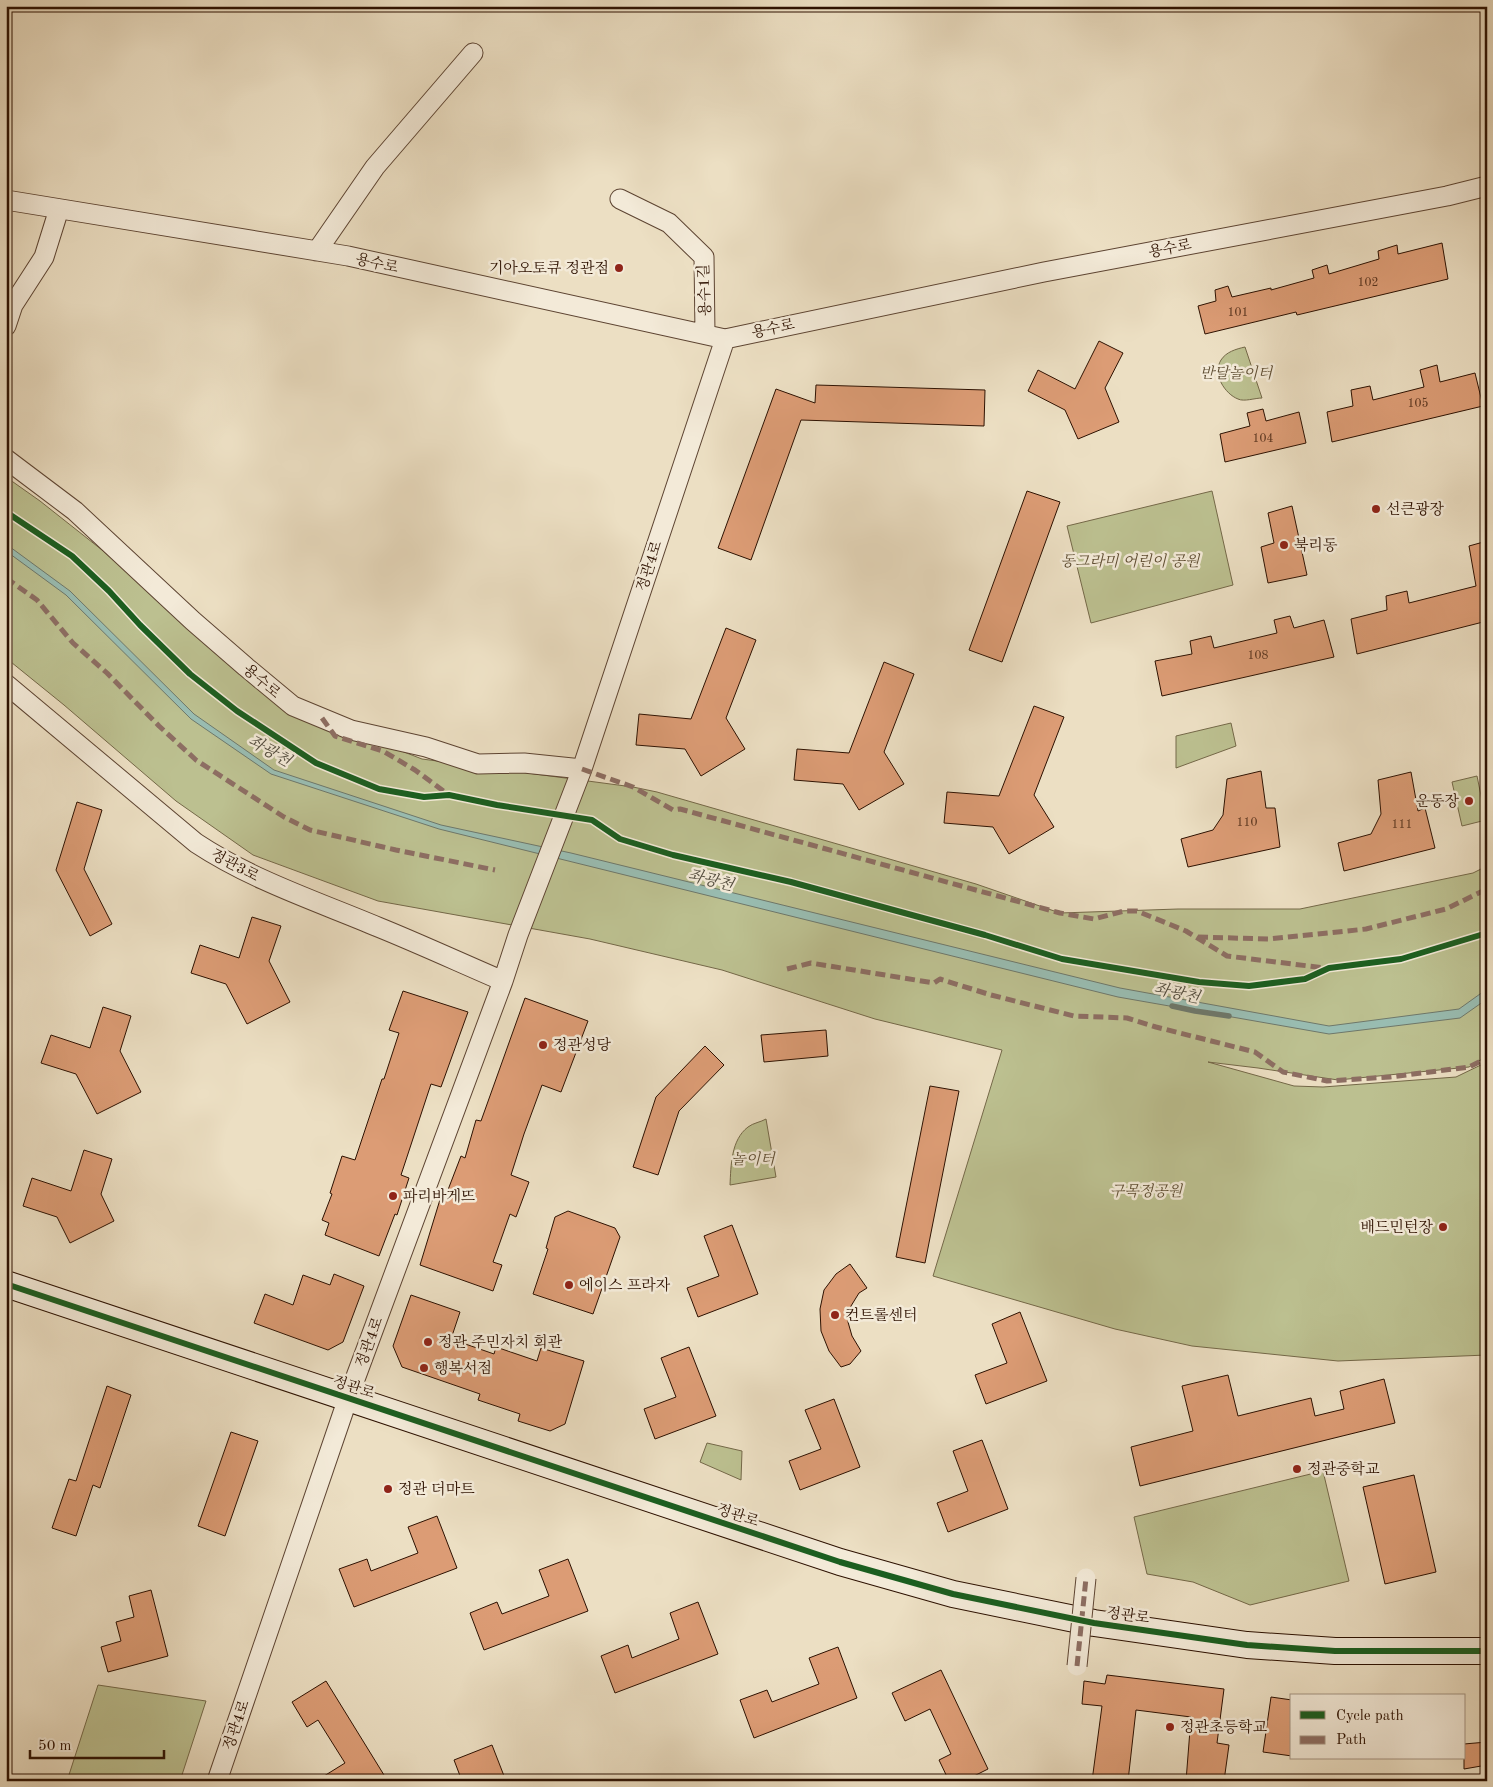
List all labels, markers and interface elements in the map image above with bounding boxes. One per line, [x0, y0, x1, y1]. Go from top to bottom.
street label: 용수로 [1147, 236, 1194, 261]
street label: 용수로 [354, 251, 400, 276]
place label: 기아오토큐 정관점 [489, 260, 609, 277]
marker: 기아오토큐 정관점 [613, 262, 625, 274]
street label: 용수1길 [695, 264, 714, 316]
house number: 102 [1358, 277, 1378, 289]
house number: 101 [1228, 307, 1248, 319]
street label: 용수로 [750, 316, 797, 341]
park label: 반달놀이터 [1200, 365, 1274, 382]
house number: 105 [1408, 397, 1428, 410]
house number: 104 [1253, 433, 1273, 445]
place label: 선큰광장 [1386, 501, 1444, 518]
marker: 선큰광장 [1370, 503, 1382, 515]
place label: 북리동 [1294, 536, 1338, 554]
street label: 정관4로 [633, 538, 666, 594]
marker: 북리동 [1278, 539, 1290, 551]
park label: 동그라미 어린이 공원 [1061, 553, 1201, 570]
house number: 108 [1248, 650, 1268, 662]
street label: 용수로 [240, 661, 284, 702]
water label: 좌광천 [245, 731, 295, 771]
place label: 운동장 [1416, 793, 1459, 810]
marker: 운동장 [1463, 795, 1475, 807]
house number: 110 [1237, 817, 1257, 829]
house number: 111 [1392, 819, 1412, 831]
street label: 정관3로 [208, 846, 262, 885]
water label: 좌광천 [686, 866, 737, 895]
water label: 좌광천 [1152, 979, 1203, 1007]
place label: 정관성당 [553, 1037, 611, 1054]
marker: 정관성당 [537, 1039, 549, 1051]
park label: 놀이터 [731, 1151, 776, 1168]
park label: 구목정공원 [1110, 1183, 1184, 1200]
place label: 파리바게뜨 [403, 1188, 475, 1205]
marker: 파리바게뜨 [387, 1190, 399, 1202]
place label: 배드민턴장 [1361, 1219, 1434, 1236]
marker: 배드민턴장 [1437, 1221, 1449, 1233]
place label: 에이스 프라자 [579, 1277, 671, 1294]
marker: 에이스 프라자 [563, 1279, 575, 1291]
place label: 컨트롤센터 [845, 1307, 917, 1324]
marker: 컨트롤센터 [829, 1309, 841, 1321]
street label: 정관4로 [353, 1314, 387, 1370]
place label: 정관 주민자치 회관 [438, 1334, 563, 1351]
marker: 정관 주민자치 회관 [422, 1336, 434, 1348]
place label: 행복서점 [434, 1360, 492, 1377]
marker: 행복서점 [418, 1362, 430, 1374]
street label: 정관로 [331, 1373, 378, 1402]
place label: 정관중학교 [1307, 1461, 1380, 1478]
marker: 정관중학교 [1291, 1463, 1303, 1475]
place label: 정관 더마트 [398, 1481, 475, 1498]
marker: 정관 더마트 [382, 1483, 394, 1495]
street label: 정관로 [715, 1501, 762, 1530]
street label: 정관로 [1105, 1604, 1151, 1627]
legend [1290, 1694, 1466, 1760]
street label: 정관4로 [220, 1697, 253, 1753]
text: Cycle path [1336, 1709, 1404, 1724]
place label: 정관초등학교 [1180, 1719, 1267, 1736]
marker: 정관초등학교 [1164, 1721, 1176, 1733]
scale bar [30, 1727, 164, 1759]
text: Path [1336, 1733, 1366, 1748]
text: 50 m [38, 1739, 72, 1754]

